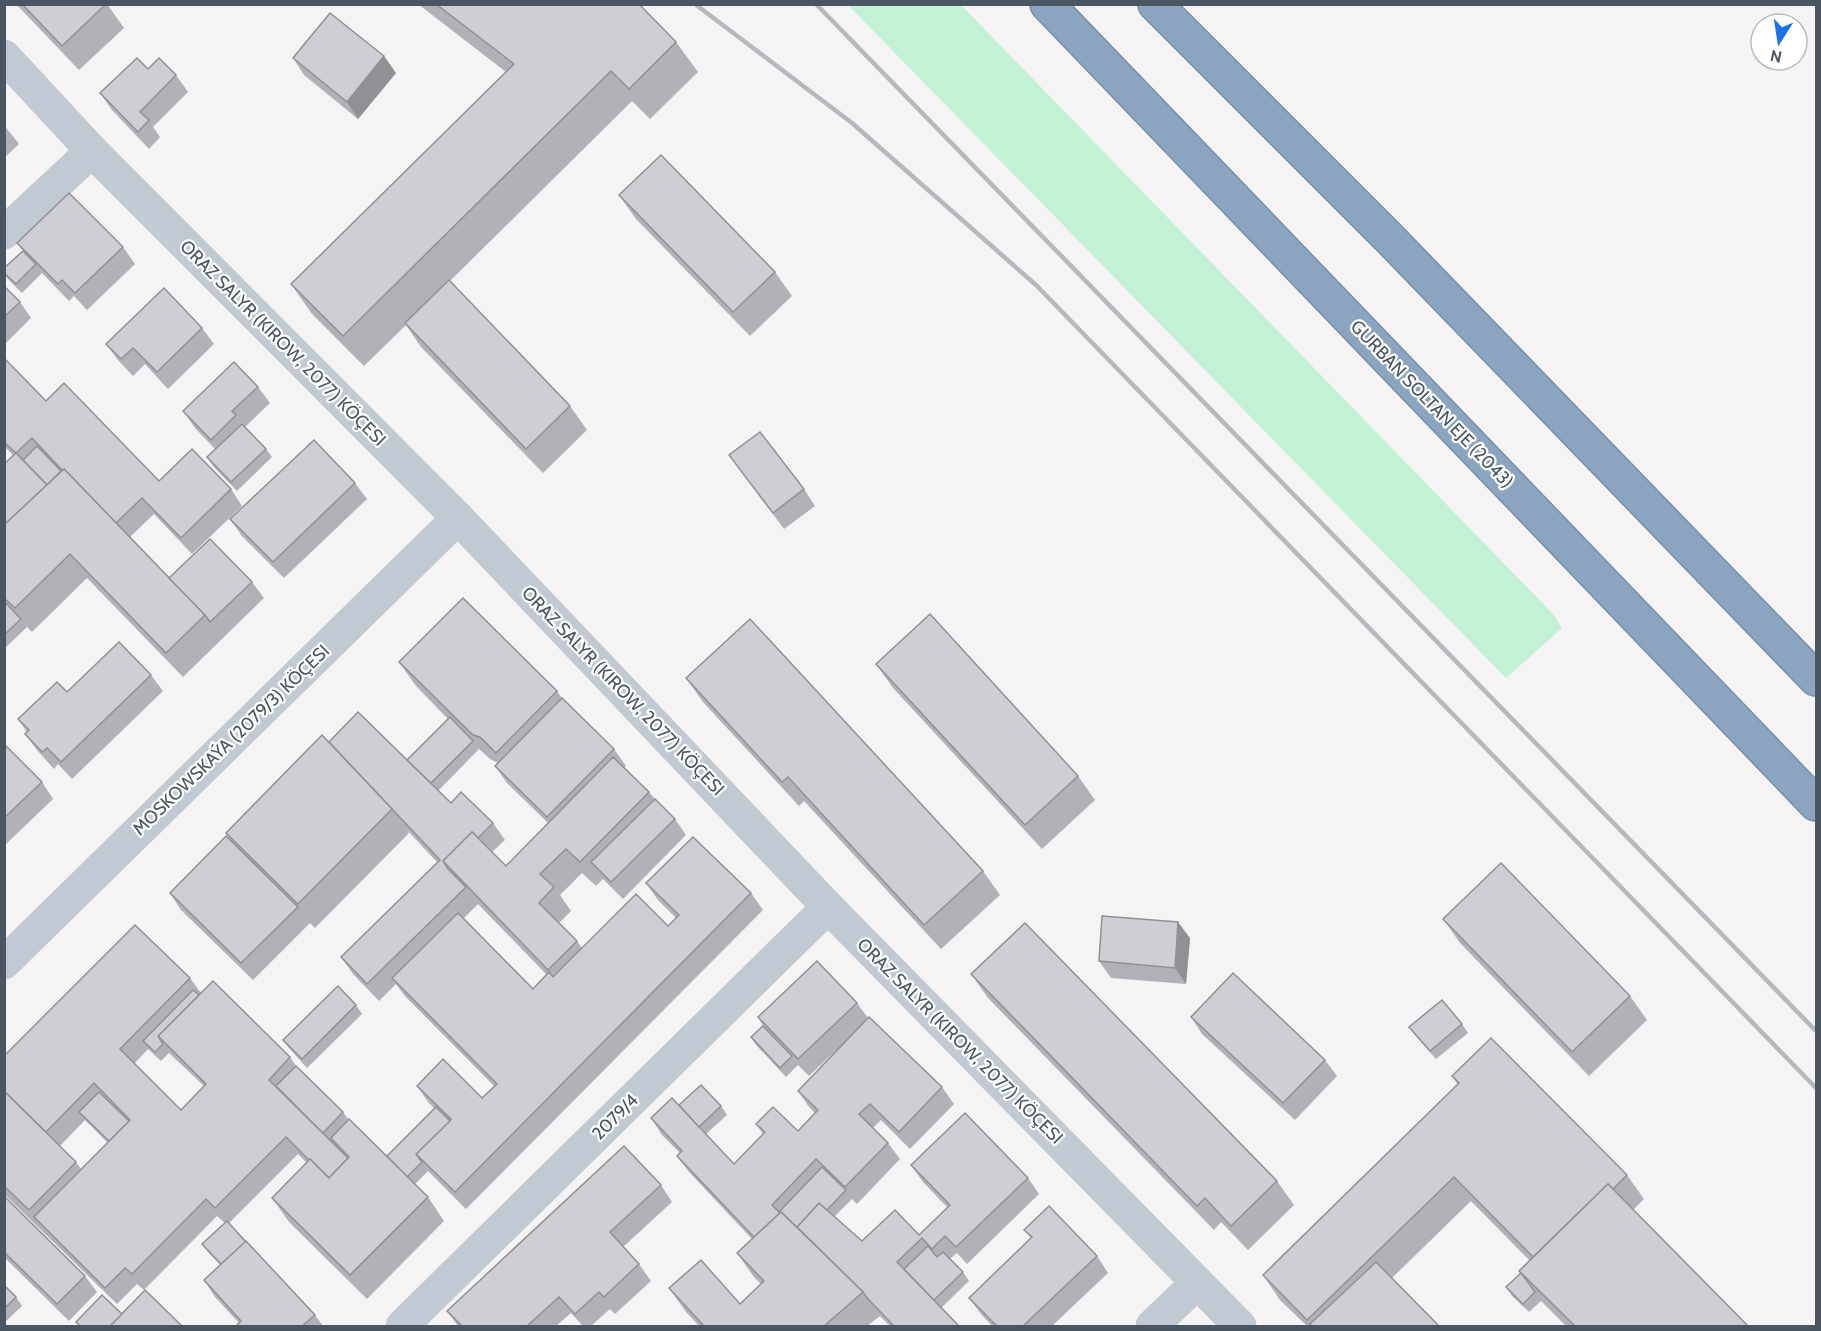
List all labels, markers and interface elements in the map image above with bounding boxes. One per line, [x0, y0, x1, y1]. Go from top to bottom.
north arrow [1749, 12, 1809, 72]
text: N [1768, 46, 1783, 67]
street label: ORAZ SALYR (KIROW, 2077) KÖÇESI [175, 235, 391, 451]
street label: GURBAN SOLTAN EJE (2043) [1346, 315, 1518, 493]
street label: ORAZ SALYR (KIROW, 2077) KÖÇESI [517, 582, 729, 800]
street label: MOSKOWSKAÝA (2079/3) KÖÇESI [128, 640, 334, 840]
street label: ORAZ SALYR (KIROW, 2077) KÖÇESI [852, 933, 1068, 1149]
street label: 2079/4 [587, 1089, 643, 1145]

